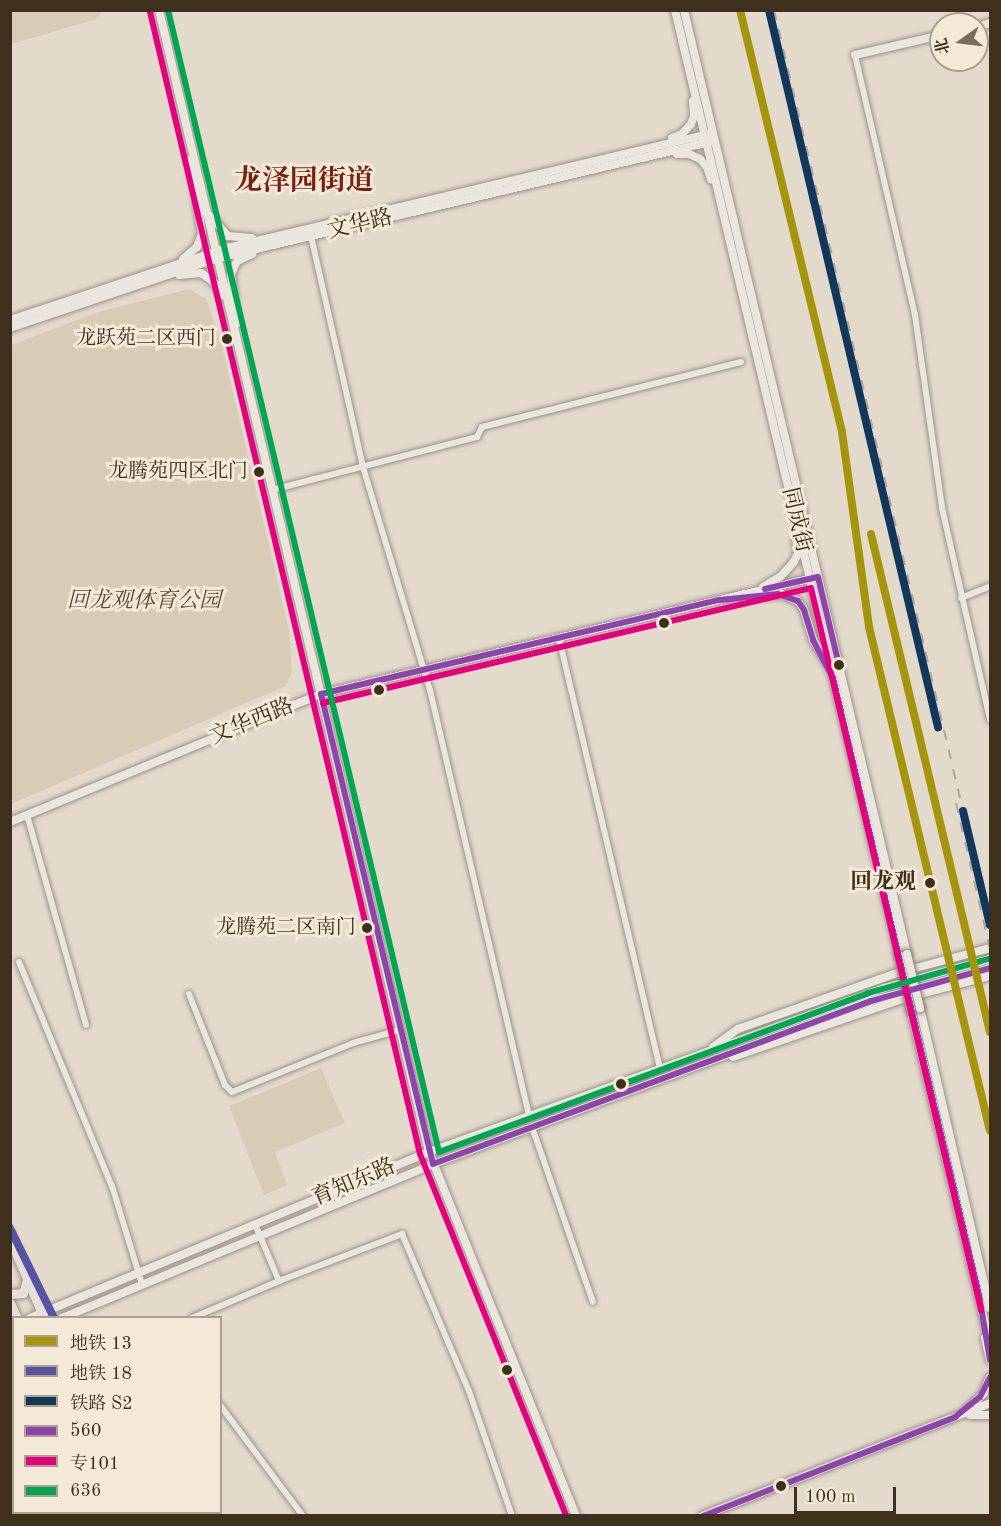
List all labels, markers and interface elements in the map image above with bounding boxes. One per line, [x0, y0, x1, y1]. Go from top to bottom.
north arrow [929, 12, 989, 72]
text: 北 [934, 36, 953, 56]
district label: 龙泽园街道 [234, 165, 374, 199]
street label: 文华路 [325, 205, 395, 245]
place label: 龙跃苑二区西门 [76, 327, 216, 351]
marker: 龙跃苑二区西门 [221, 333, 233, 345]
place label: 龙腾苑四区北门 [108, 460, 248, 484]
marker: 龙腾苑四区北门 [253, 466, 265, 478]
street label: 同成街 [776, 485, 816, 555]
park label: 回龙观体育公园 [67, 589, 221, 615]
unlabelled marker [658, 617, 670, 629]
unlabelled marker [833, 659, 845, 671]
unlabelled marker [373, 684, 385, 696]
street label: 文华西路 [206, 693, 298, 751]
place label: 回龙观 [850, 870, 916, 896]
marker: 回龙观 [921, 874, 939, 892]
place label: 龙腾苑二区南门 [216, 916, 356, 940]
marker: 龙腾苑二区南门 [361, 922, 373, 934]
unlabelled marker [615, 1078, 627, 1090]
street label: 育知东路 [308, 1154, 400, 1212]
legend [12, 1316, 222, 1514]
text: 地铁 13 [70, 1335, 132, 1353]
unlabelled marker [501, 1364, 513, 1376]
text: 地铁 18 [70, 1365, 132, 1383]
text: 铁路 S2 [70, 1395, 133, 1413]
text: 560 [70, 1422, 101, 1440]
text: 专101 [70, 1455, 119, 1473]
scale bar [797, 1475, 899, 1513]
unlabelled marker [775, 1480, 787, 1492]
text: 636 [70, 1482, 101, 1500]
text: 100 m [805, 1488, 856, 1506]

